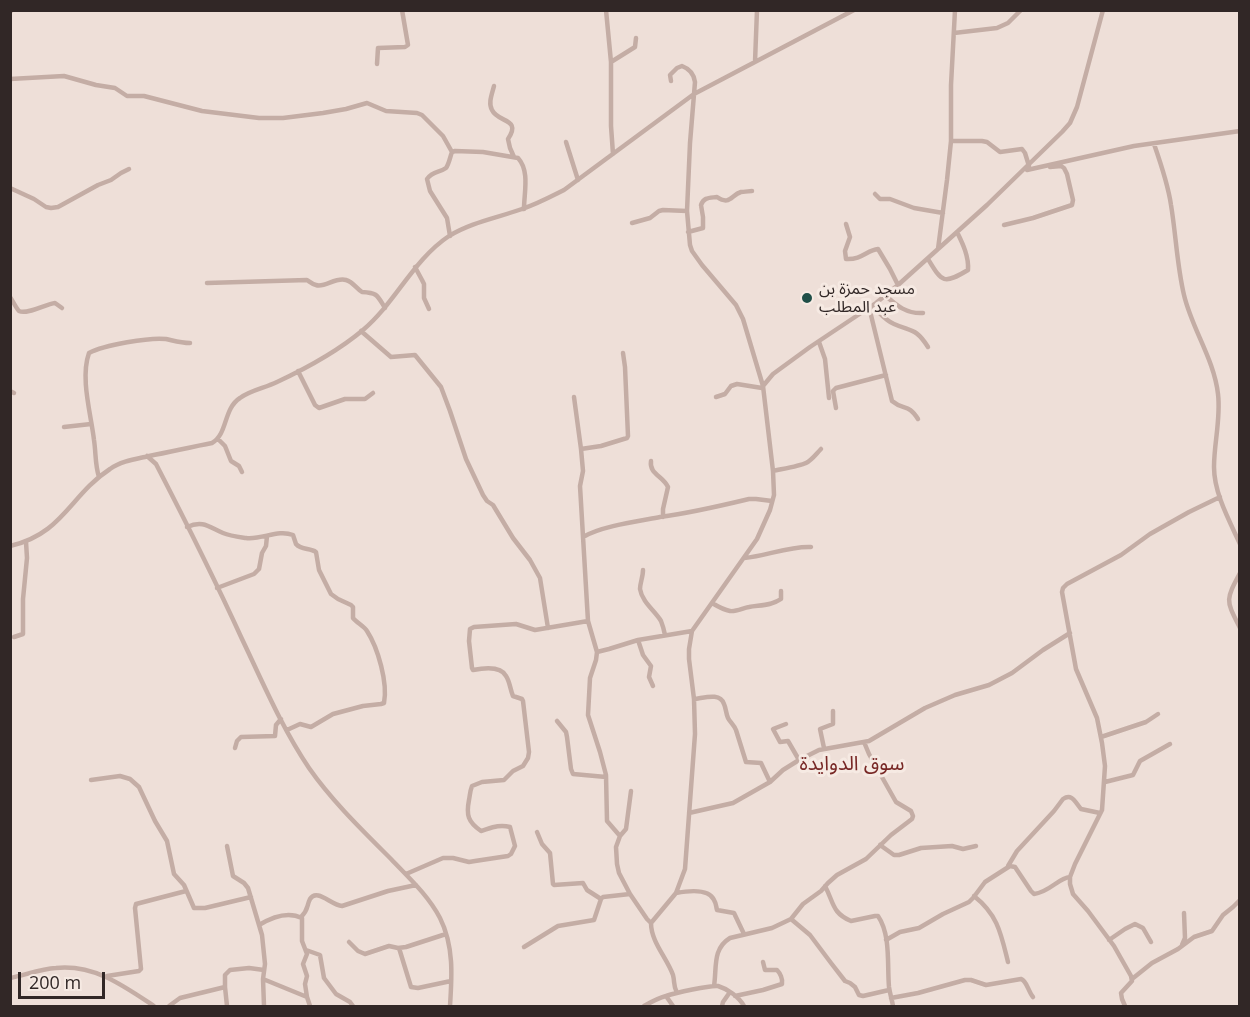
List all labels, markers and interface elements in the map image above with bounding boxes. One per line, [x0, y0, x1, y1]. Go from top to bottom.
place label: مسجد حمزة بن عبد المطلب [819, 279, 915, 317]
marker: مسجد حمزة بن عبد المطلب [800, 291, 814, 305]
district label: سوق الدوايدة [800, 752, 904, 776]
scale bar [21, 960, 108, 998]
text: 200 m [29, 970, 81, 994]

